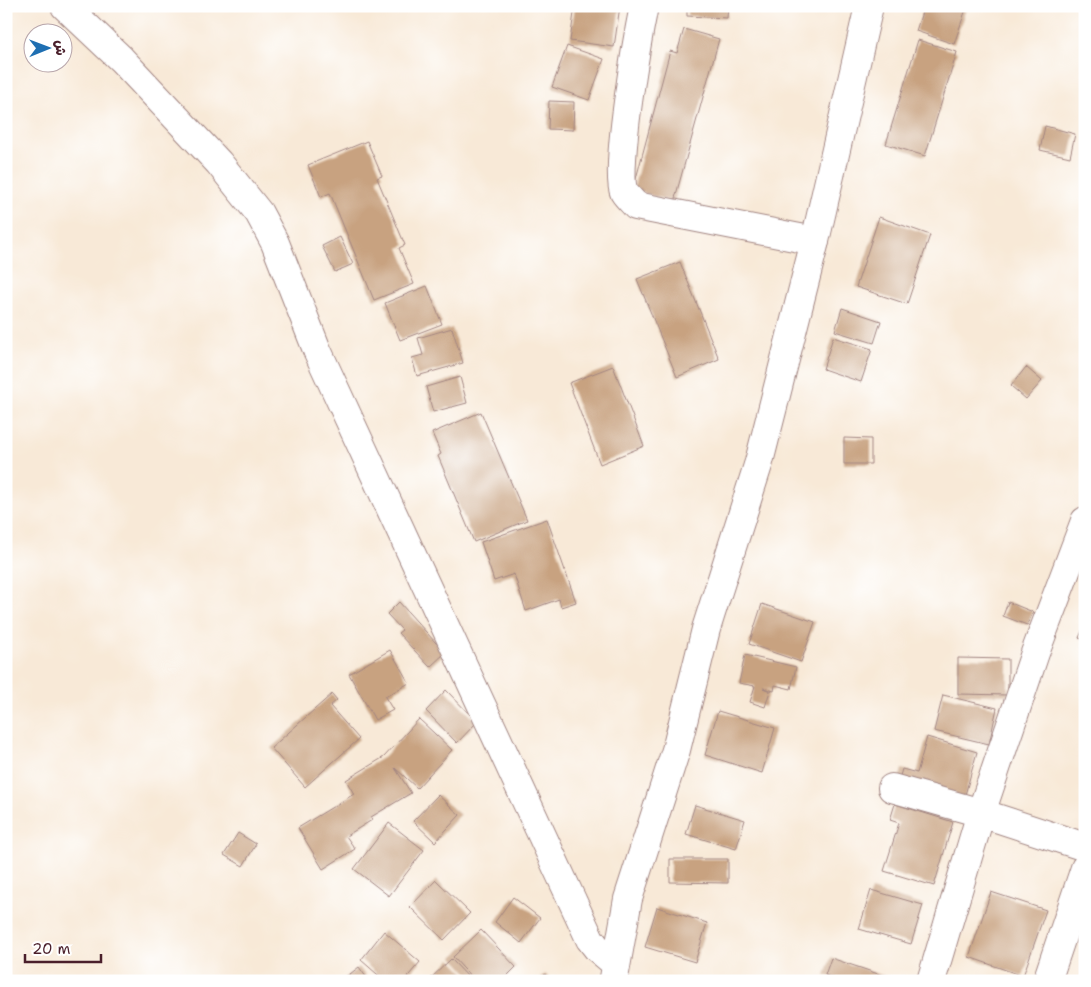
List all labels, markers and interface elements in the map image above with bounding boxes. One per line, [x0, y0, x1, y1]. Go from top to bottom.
north arrow [22, 22, 72, 72]
text: ش [52, 40, 70, 56]
scale bar [25, 932, 101, 964]
text: 20 m [32, 939, 71, 959]

